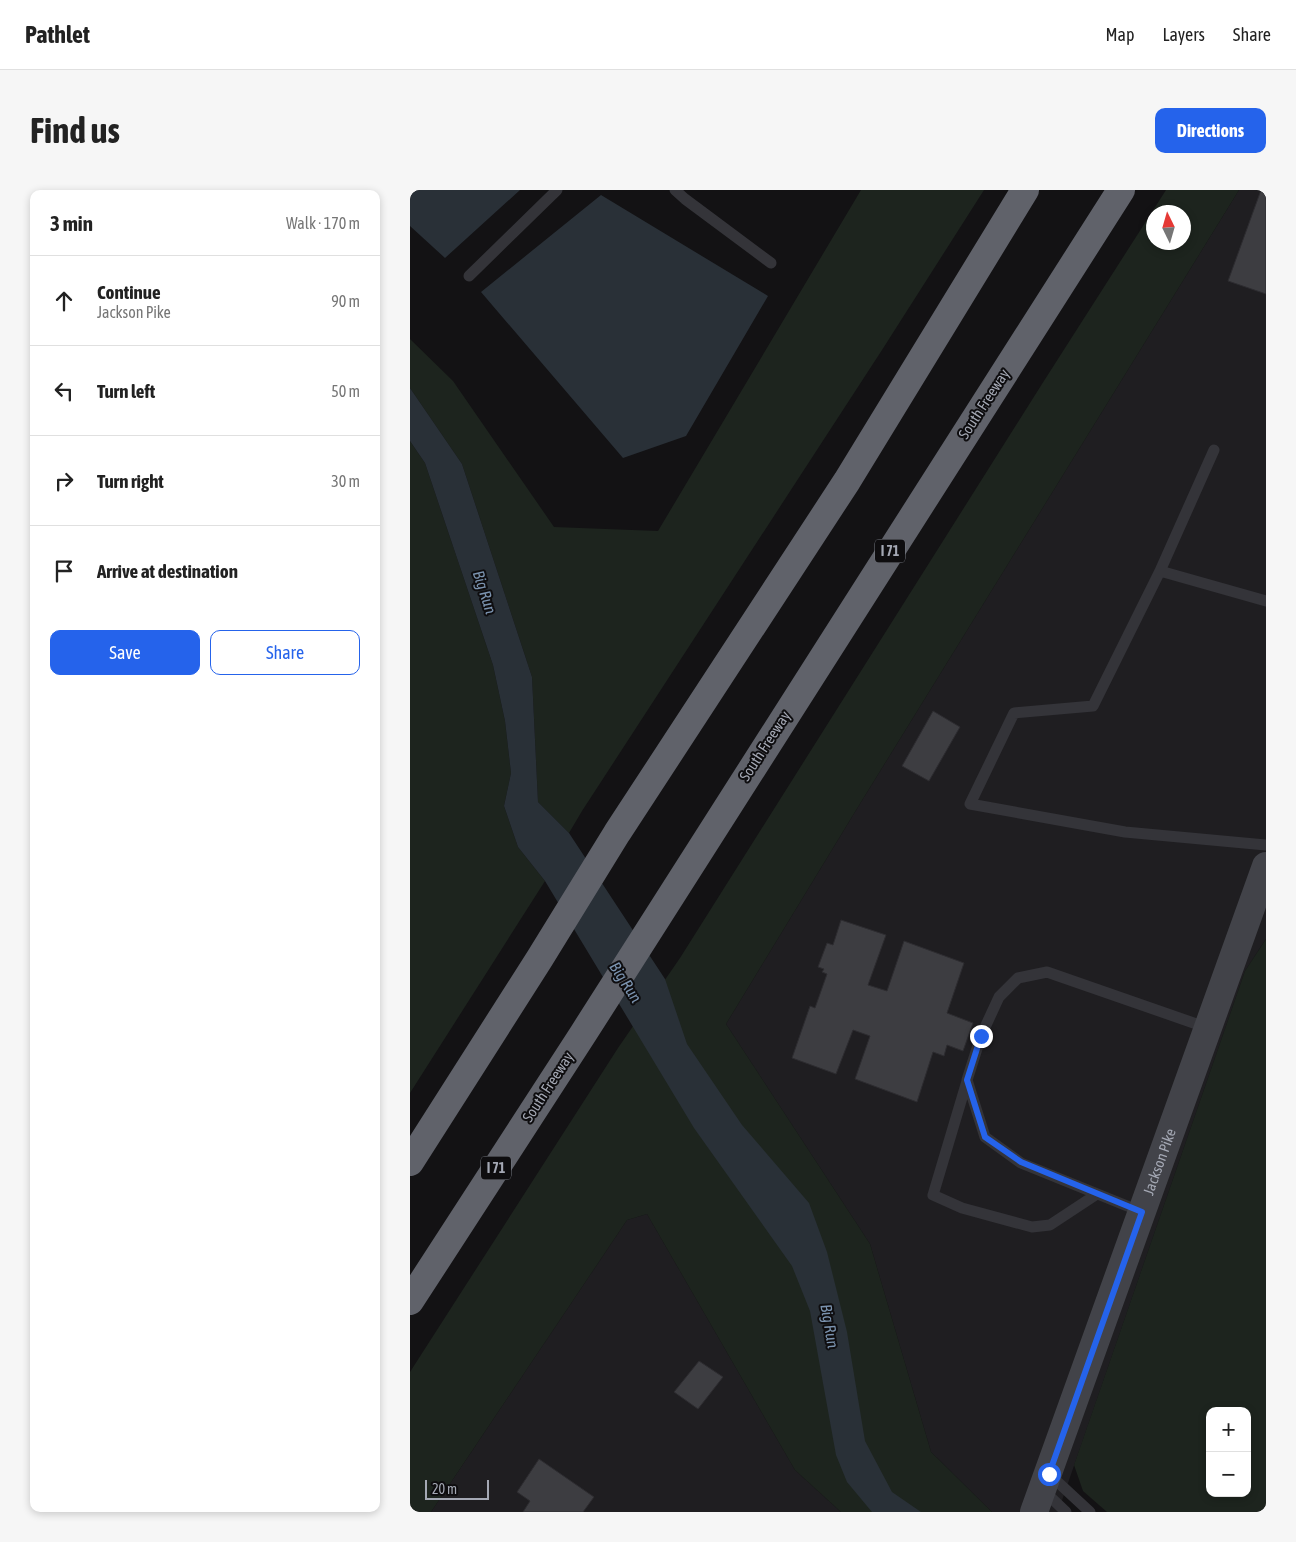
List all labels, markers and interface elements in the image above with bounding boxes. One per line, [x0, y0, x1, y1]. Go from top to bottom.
text: Pathlet [25, 21, 90, 48]
text: Map [1105, 24, 1134, 45]
text: Layers [1162, 24, 1205, 45]
text: Share [1233, 24, 1271, 45]
button: Directions [1155, 108, 1266, 153]
text: Find us [30, 110, 120, 150]
north arrow [1146, 205, 1191, 250]
text: 3 min [50, 211, 93, 235]
text: Walk · 170 m [286, 214, 360, 232]
text: Continue [97, 281, 161, 303]
icon: ahead [50, 287, 78, 315]
text: 90 m [331, 292, 360, 310]
text: Jackson Pike [97, 303, 171, 321]
street label: South Freeway [955, 366, 1012, 442]
icon: left [50, 377, 78, 405]
text: Turn left [97, 380, 155, 402]
text: 50 m [331, 382, 360, 400]
icon: right [50, 467, 78, 495]
text: Turn right [97, 470, 164, 492]
text: 30 m [331, 472, 360, 490]
road number: I 71 [875, 540, 905, 562]
icon: arrive [50, 557, 78, 585]
text: Arrive at destination [97, 560, 238, 582]
water label: Big Run [469, 568, 501, 616]
button: Save [50, 630, 200, 675]
button: Share [210, 630, 360, 675]
street label: South Freeway [736, 708, 793, 784]
water label: Big Run [605, 958, 646, 1006]
route end [970, 1025, 993, 1048]
street label: South Freeway [519, 1049, 576, 1125]
street label: Jackson Pike [1140, 1126, 1179, 1197]
road number: I 71 [481, 1156, 511, 1180]
water label: Big Run [816, 1303, 843, 1350]
map controls [1206, 1407, 1251, 1497]
button: + [1206, 1407, 1251, 1452]
button: − [1206, 1452, 1251, 1497]
route start [1038, 1463, 1061, 1486]
scale bar [425, 1477, 489, 1500]
text: 20 m [432, 1481, 457, 1497]

